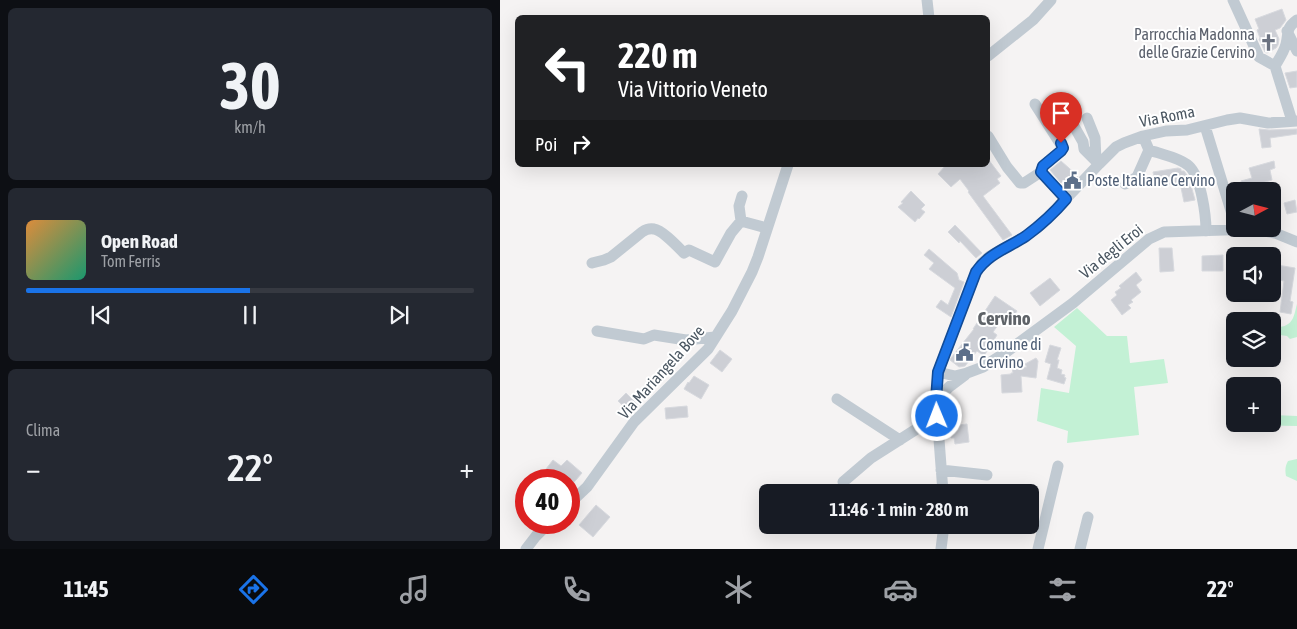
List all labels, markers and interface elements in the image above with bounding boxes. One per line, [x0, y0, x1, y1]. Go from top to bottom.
place label: Parrocchia Madonna delle Grazie Cervino [1134, 25, 1255, 61]
church icon: Parrocchia Madonna delle Grazie Cervino [1259, 33, 1279, 53]
icon: left [535, 35, 600, 100]
text: 220 m [618, 35, 697, 75]
text: 30 [219, 48, 281, 123]
text: Via Vittorio Veneto [618, 76, 768, 102]
pin [1040, 92, 1082, 143]
icon: arrive [1047, 99, 1075, 127]
street label: Via Roma [1138, 102, 1196, 130]
text: km/h [234, 118, 266, 136]
icon: right [567, 130, 595, 158]
text: Poi [535, 133, 557, 155]
public building icon: Poste Italiane Cervino [1063, 170, 1083, 190]
place label: Poste Italiane Cervino [1087, 171, 1215, 189]
north arrow [1226, 182, 1281, 238]
map controls [1226, 182, 1281, 432]
street label: Via degli Eroi [1076, 220, 1147, 283]
text: Open Road [101, 230, 178, 252]
button: sound [1226, 247, 1281, 302]
text: Tom Ferris [101, 252, 160, 270]
icon: previous [87, 301, 115, 329]
icon: pause [236, 301, 264, 329]
icon: next [385, 301, 413, 329]
district label: Cervino [977, 307, 1031, 329]
button: layers [1226, 312, 1281, 367]
street label: Via Mariangela Bove [614, 322, 708, 423]
place label: Comune di Cervino [979, 335, 1041, 371]
public building icon: Comune di Cervino [955, 343, 975, 363]
button: + [1226, 377, 1281, 432]
position arrow [910, 389, 962, 441]
text: Clima [26, 421, 60, 439]
text: 22° [227, 446, 273, 489]
text: − [26, 452, 41, 484]
text: + [459, 452, 474, 484]
speed limit sign: 40 [515, 469, 580, 534]
text: 11:46 · 1 min · 280 m [829, 498, 969, 520]
icon: directions [236, 572, 271, 607]
icon: music [397, 572, 432, 607]
icon: phone [559, 572, 594, 607]
icon: climate [721, 572, 756, 607]
icon: car [883, 572, 918, 607]
icon: filters [1045, 572, 1080, 607]
text: 11:45 [63, 576, 109, 602]
text: 22° [1207, 576, 1233, 602]

